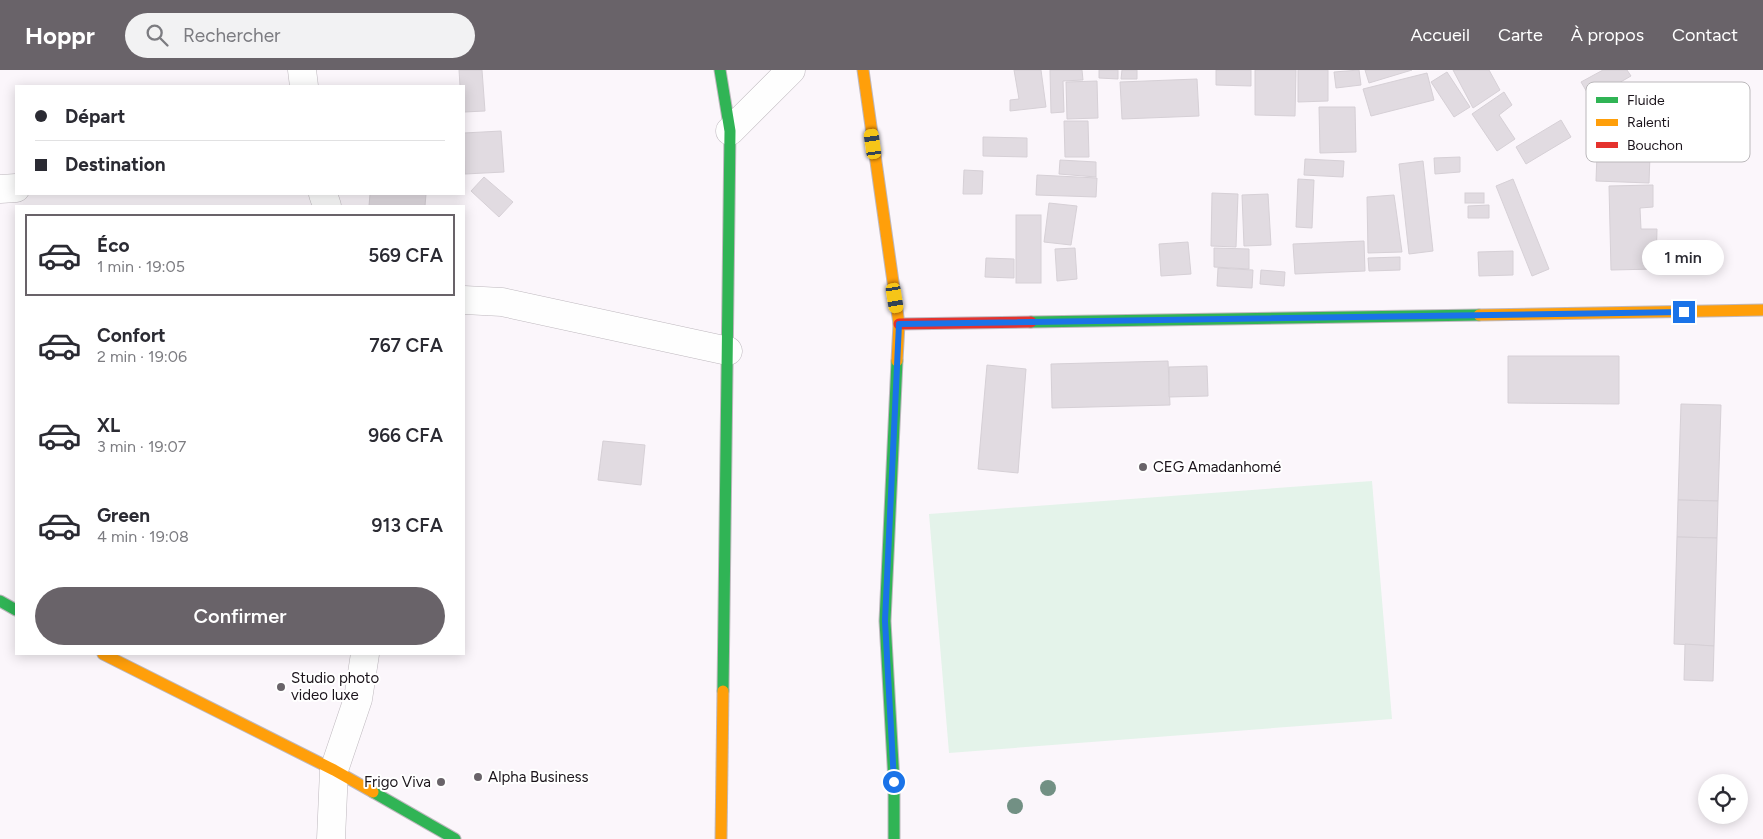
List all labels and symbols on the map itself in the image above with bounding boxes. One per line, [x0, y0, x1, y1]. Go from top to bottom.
legend [1586, 82, 1750, 162]
text: Fluide [1627, 92, 1665, 109]
text: Ralenti [1627, 114, 1670, 131]
car [863, 128, 882, 160]
text: Bouchon [1627, 137, 1683, 154]
callout: 1 min [1643, 240, 1725, 274]
car [885, 282, 904, 314]
route end [1673, 301, 1695, 323]
place label: CEG Amadanhomé [1153, 458, 1281, 476]
marker: CEG Amadanhomé [1137, 461, 1149, 473]
place label: Studio photo video luxe [291, 669, 379, 704]
marker: Studio photo video luxe [275, 681, 287, 693]
place label: Alpha Business [488, 768, 589, 786]
marker: Alpha Business [472, 771, 484, 783]
route start [883, 771, 905, 793]
place label: Frigo Viva [364, 773, 431, 791]
marker: Frigo Viva [435, 776, 447, 788]

